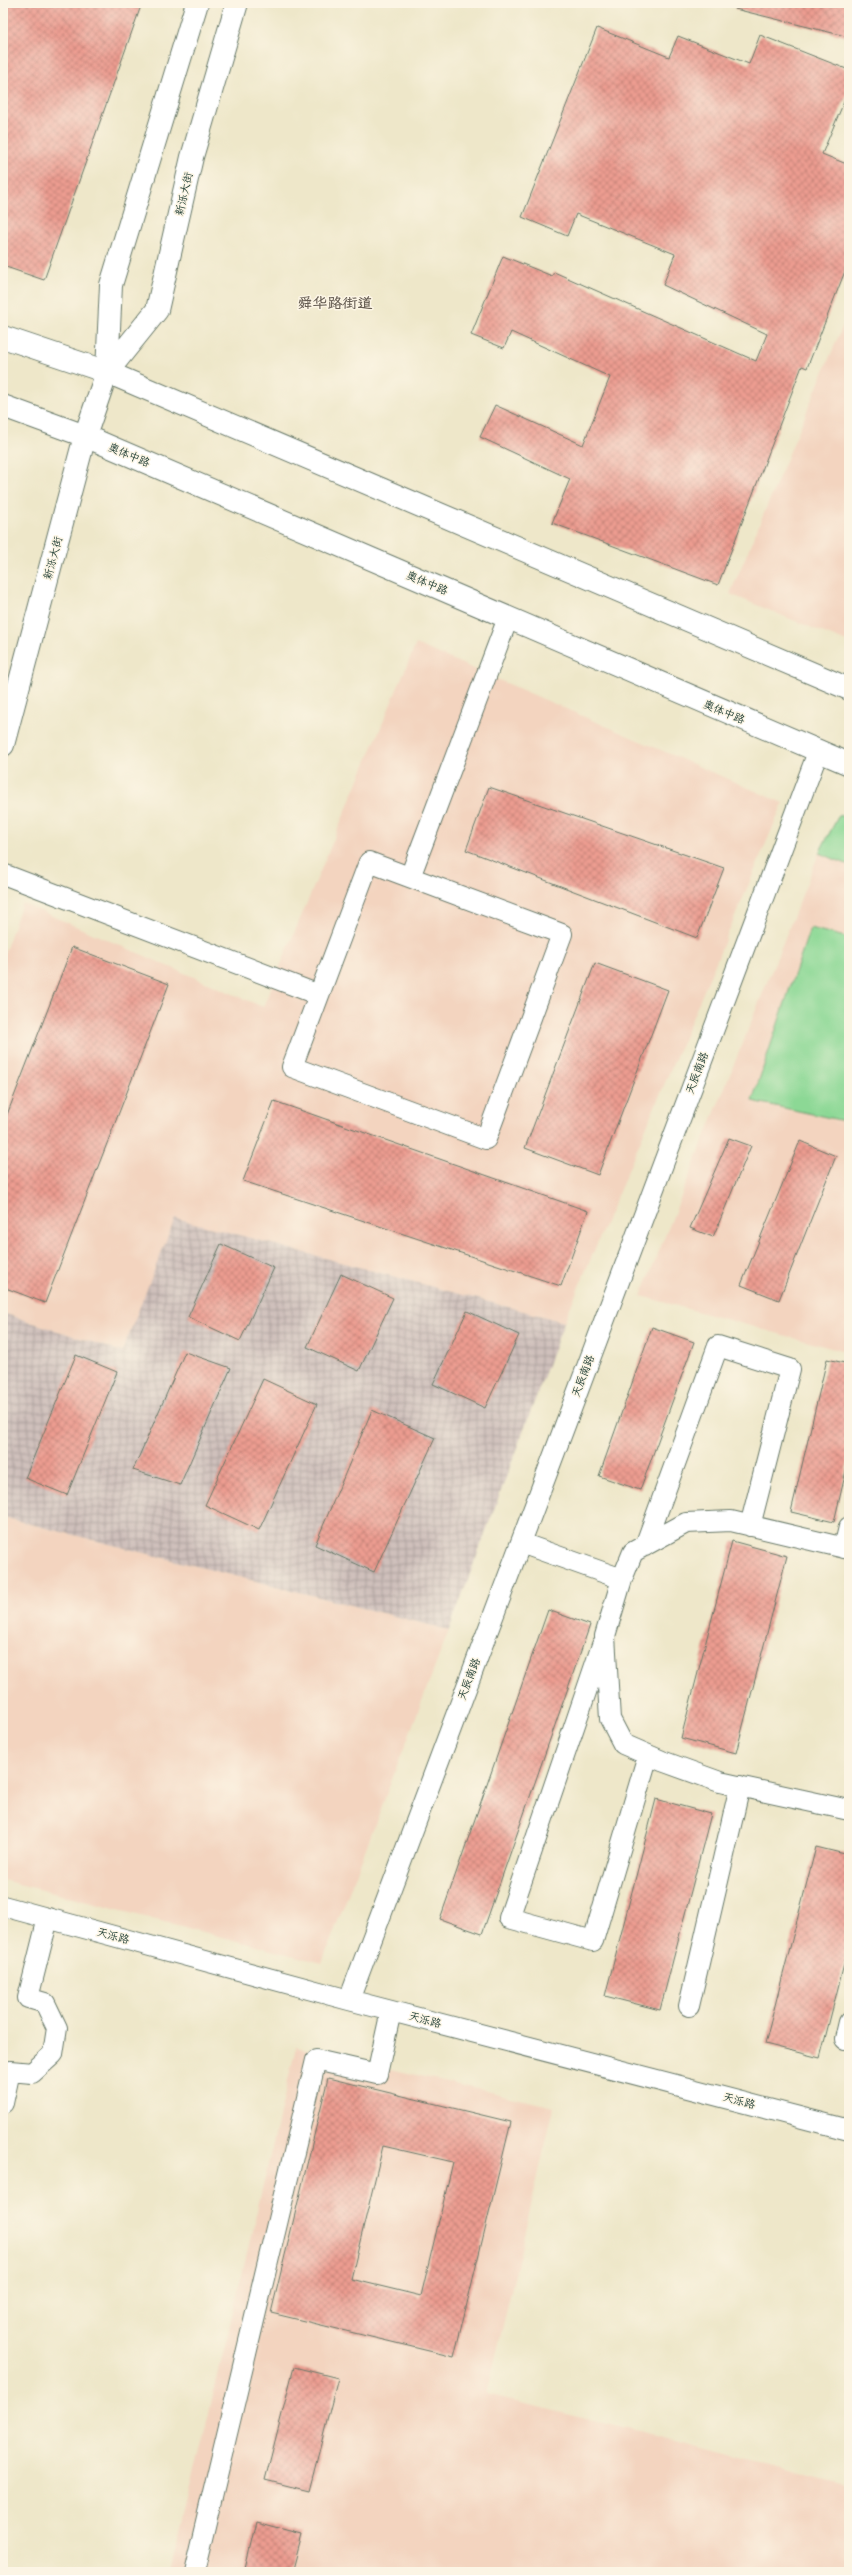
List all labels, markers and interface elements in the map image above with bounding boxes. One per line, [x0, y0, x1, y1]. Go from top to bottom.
street label: 新泺大街 [172, 170, 196, 217]
district label: 舜华路街道 [297, 293, 373, 313]
street label: 奥体中路 [106, 440, 152, 470]
street label: 新泺大街 [40, 534, 66, 581]
street label: 奥体中路 [404, 568, 450, 598]
street label: 奥体中路 [701, 697, 747, 727]
street label: 天辰南路 [682, 1050, 712, 1096]
street label: 天辰南路 [568, 1353, 598, 1399]
street label: 天辰南路 [454, 1656, 484, 1702]
street label: 天泺路 [95, 1924, 131, 1948]
street label: 天泺路 [407, 2008, 443, 2032]
street label: 天泺路 [721, 2089, 757, 2113]

